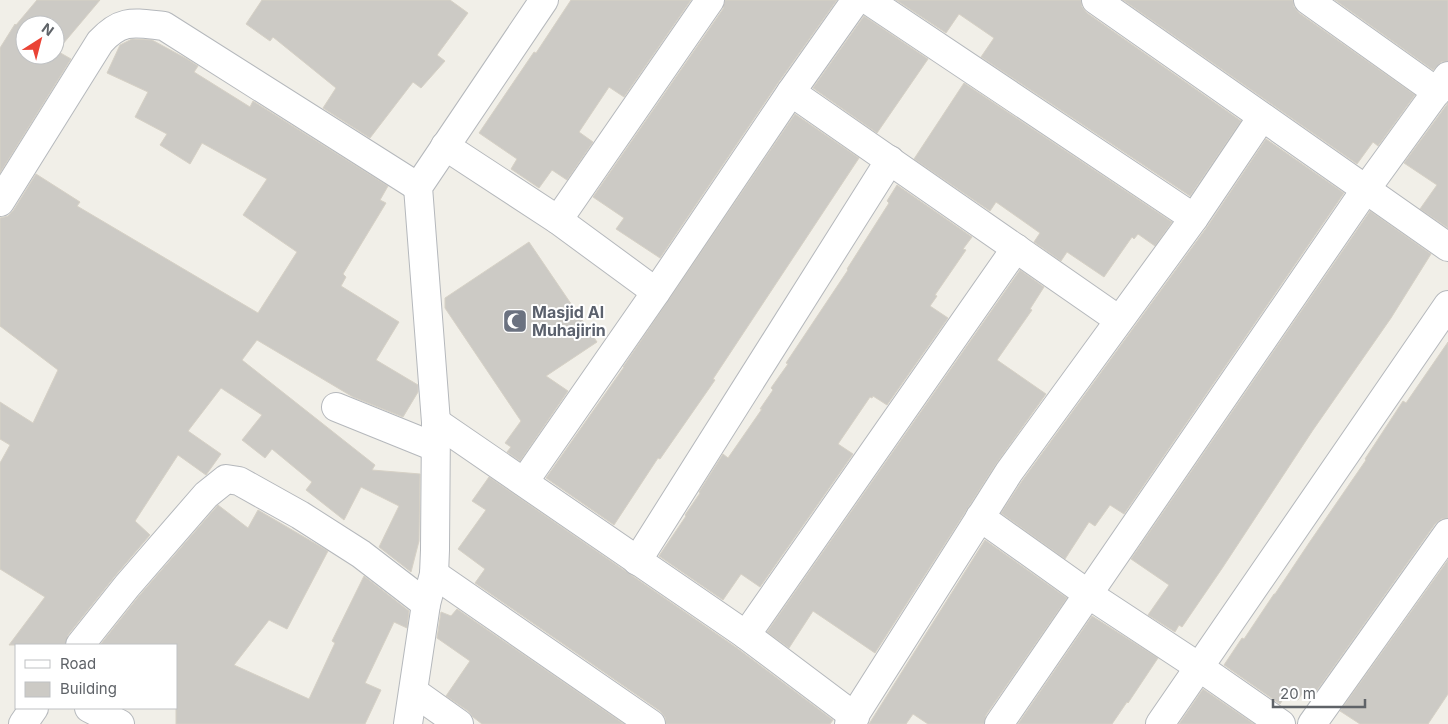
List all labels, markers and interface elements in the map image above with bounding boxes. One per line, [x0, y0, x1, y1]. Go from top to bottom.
north arrow [15, 15, 65, 65]
text: N [39, 19, 57, 39]
place label: Masjid Al Muhajirin [532, 302, 606, 340]
mosque icon: Masjid Al Muhajirin [502, 308, 528, 334]
legend [15, 644, 178, 709]
text: Road [60, 654, 96, 673]
scale bar [1273, 676, 1366, 708]
text: Building [60, 679, 117, 698]
text: 20 m [1280, 684, 1316, 703]

